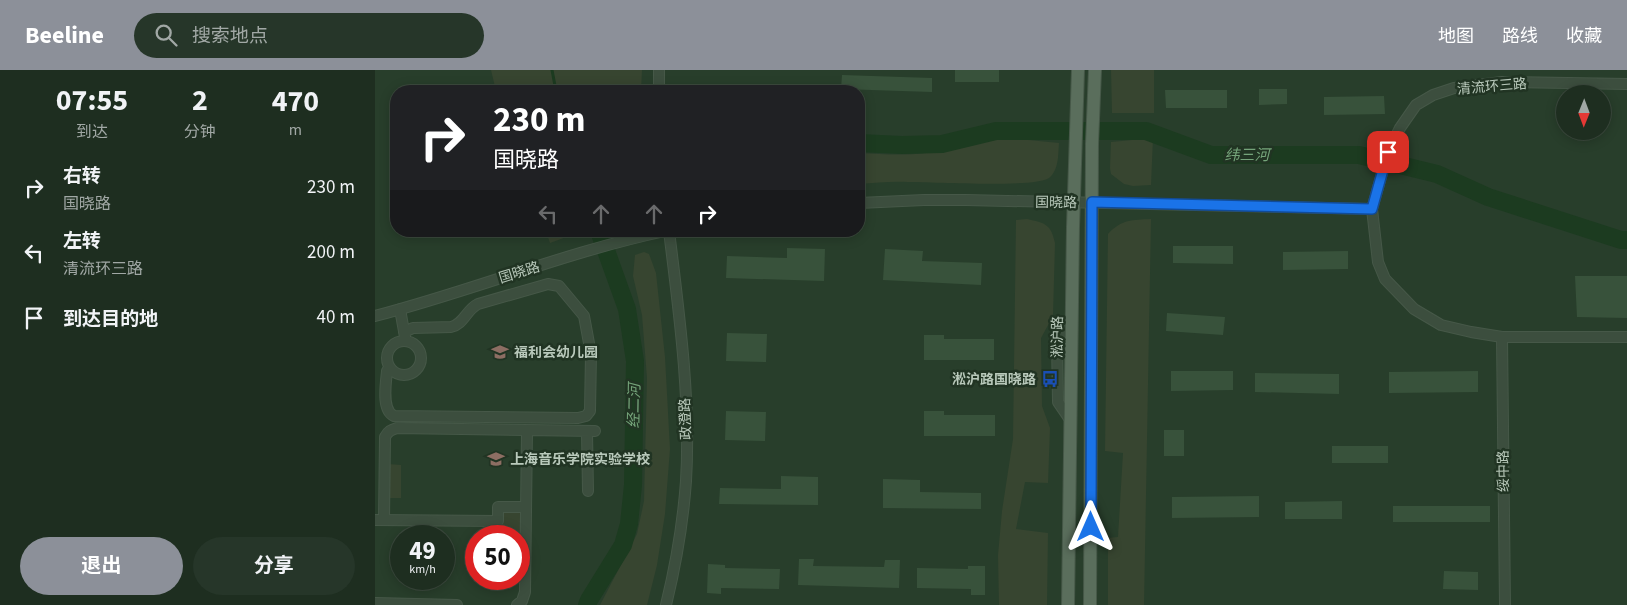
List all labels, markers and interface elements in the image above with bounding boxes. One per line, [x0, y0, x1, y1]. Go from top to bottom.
search box [134, 13, 484, 58]
text: Beeline [25, 18, 104, 53]
icon: search [152, 21, 180, 49]
text: 搜索地点 [192, 23, 268, 50]
text: 地图 [1438, 24, 1474, 49]
text: 路线 [1502, 24, 1538, 49]
text: 收藏 [1566, 24, 1602, 49]
street label: 清流环三路 [1456, 74, 1528, 100]
text: 07:55 [56, 79, 128, 122]
text: 2 [192, 79, 208, 122]
text: 470 [272, 80, 319, 123]
north arrow [1556, 85, 1611, 140]
map controls [1556, 85, 1611, 140]
text: 230 m [493, 95, 585, 145]
icon: right [410, 105, 475, 170]
text: m [289, 119, 302, 141]
text: 到达 [76, 121, 108, 143]
text: 分钟 [184, 121, 216, 143]
pin [1367, 131, 1409, 173]
icon: arrive [1374, 138, 1402, 166]
text: 国晓路 [493, 144, 559, 176]
water label: 纬三河 [1224, 145, 1272, 166]
text: 右转 [63, 163, 101, 190]
icon: right [20, 174, 48, 202]
text: 230 m [307, 174, 355, 201]
text: 国晓路 [63, 193, 111, 215]
street label: 国晓路 [1035, 193, 1077, 213]
icon: left [534, 200, 562, 228]
icon: ahead [587, 200, 615, 228]
icon: ahead [640, 200, 668, 228]
icon: right [693, 200, 721, 228]
text: 左转 [63, 228, 101, 255]
icon: left [20, 239, 48, 267]
text: 200 m [307, 239, 355, 266]
street label: 国晓路 [496, 257, 542, 289]
text: 清流环三路 [63, 258, 143, 280]
icon: arrive [20, 304, 48, 332]
text: 40 m [317, 304, 355, 331]
text: 到达目的地 [63, 306, 158, 333]
street label: 淞沪路 [1048, 316, 1068, 358]
school or university icon: 福利会幼儿园 [490, 342, 510, 362]
place label: 福利会幼儿园 [514, 343, 598, 363]
bus stop icon: 淞沪路国晓路 [1040, 369, 1060, 389]
place label: 淞沪路国晓路 [952, 370, 1036, 390]
water label: 经二河 [624, 380, 645, 429]
street label: 政澄路 [675, 398, 697, 440]
school or university icon: 上海音乐学院实验学校 [486, 449, 506, 469]
place label: 上海音乐学院实验学校 [510, 450, 650, 470]
street label: 绥中路 [1494, 450, 1514, 492]
position arrow [1064, 500, 1116, 552]
speed limit sign: 50 [465, 525, 530, 590]
text: 49 [409, 533, 436, 569]
button: 退出 [20, 537, 183, 595]
button: 分享 [193, 537, 355, 595]
text: km/h [409, 561, 436, 578]

